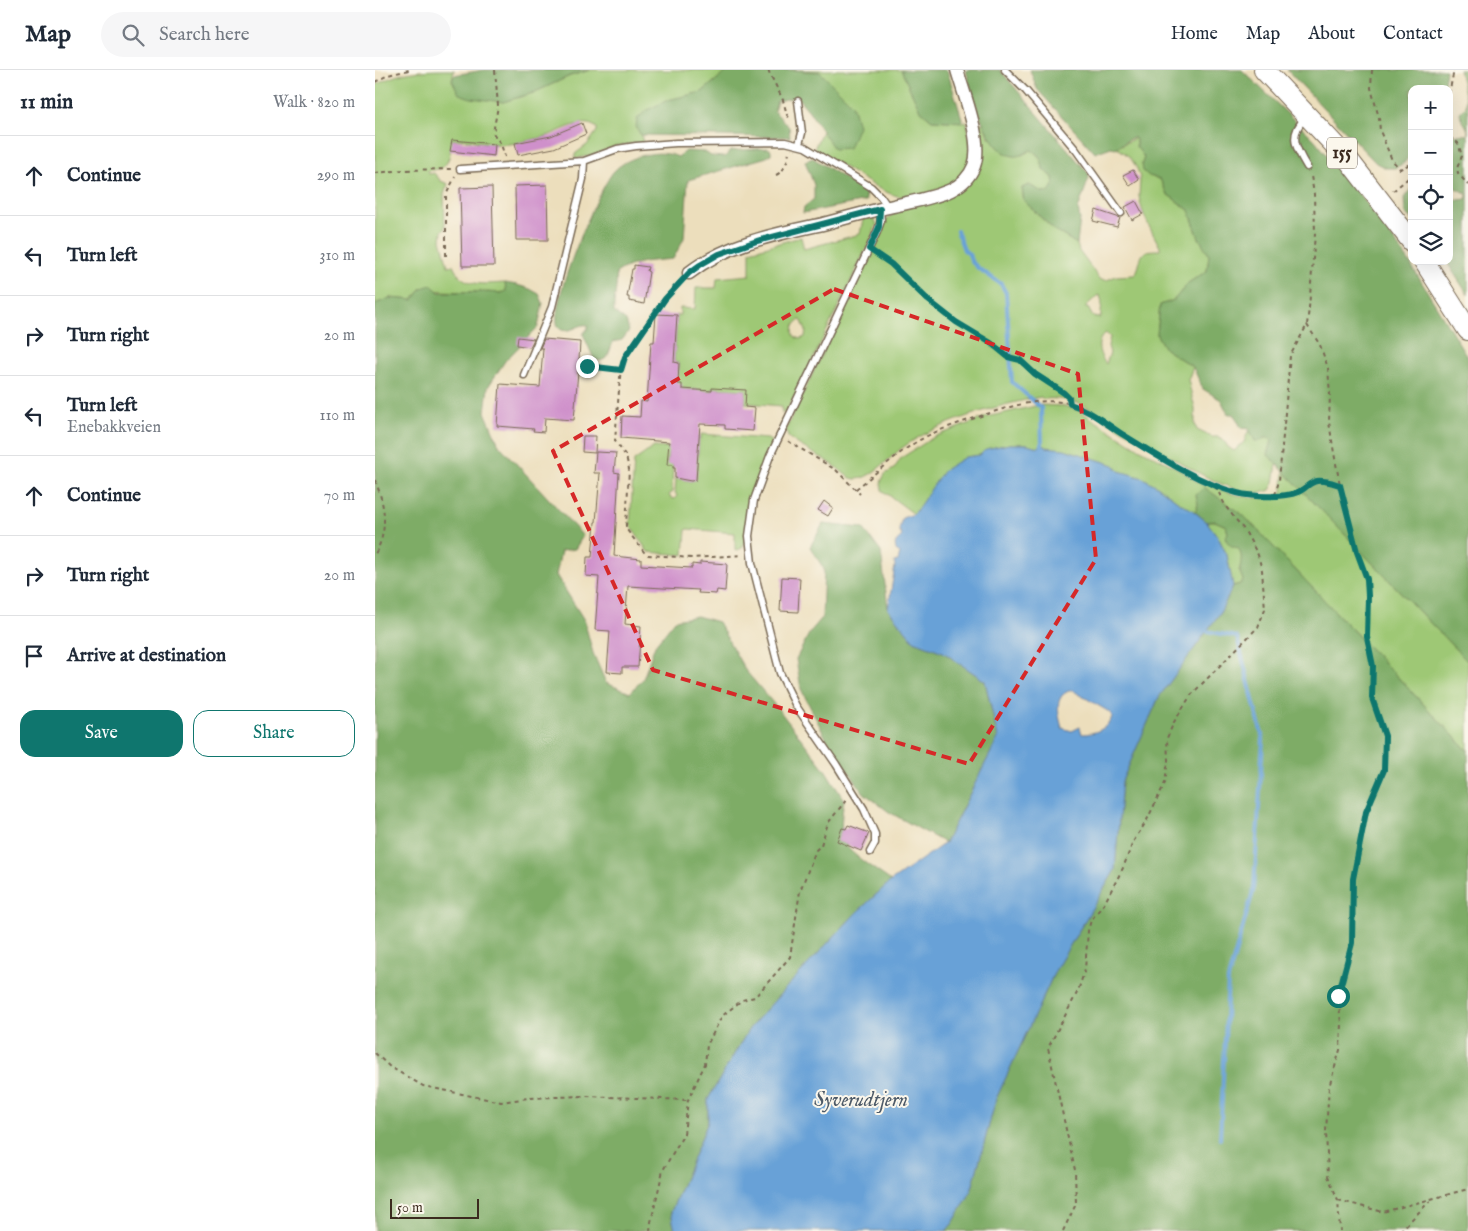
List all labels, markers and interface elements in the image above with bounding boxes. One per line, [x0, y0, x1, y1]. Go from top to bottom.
search box [101, 12, 451, 57]
text: Map [25, 19, 71, 50]
icon: search [119, 21, 147, 49]
text: Search here [159, 23, 250, 47]
text: Home [1171, 23, 1218, 46]
text: Map [1246, 23, 1280, 46]
text: About [1308, 23, 1355, 46]
text: Contact [1383, 23, 1443, 46]
map controls [1408, 85, 1453, 265]
button: + [1408, 85, 1453, 130]
text: 11 min [20, 89, 73, 116]
text: Walk · 820 m [273, 93, 355, 113]
button: − [1408, 130, 1453, 175]
road number: 155 [1327, 138, 1357, 169]
icon: ahead [20, 162, 48, 190]
text: Continue [67, 164, 141, 188]
text: 290 m [317, 166, 355, 186]
button: locate [1408, 175, 1453, 220]
button: layers [1408, 220, 1453, 265]
icon: left [20, 242, 48, 270]
text: Turn left [67, 244, 138, 268]
text: 310 m [319, 246, 355, 266]
icon: right [20, 322, 48, 350]
text: Turn right [67, 324, 149, 348]
text: 20 m [324, 326, 355, 346]
route end [576, 355, 599, 378]
text: Turn left [67, 394, 138, 418]
icon: left [20, 402, 48, 430]
text: 110 m [319, 406, 355, 426]
text: Enebakkveien [67, 418, 161, 438]
icon: ahead [20, 482, 48, 510]
text: Continue [67, 484, 141, 508]
text: 70 m [324, 486, 355, 506]
icon: right [20, 562, 48, 590]
text: Turn right [67, 564, 149, 588]
text: 20 m [324, 566, 355, 586]
icon: arrive [20, 642, 48, 670]
text: Arrive at destination [67, 644, 226, 668]
button: Save [20, 710, 183, 757]
button: Share [193, 710, 355, 757]
route start [1327, 985, 1350, 1008]
water label: Syverudtjern [814, 1088, 908, 1113]
scale bar [390, 1196, 479, 1219]
text: 50 m [397, 1199, 423, 1217]

